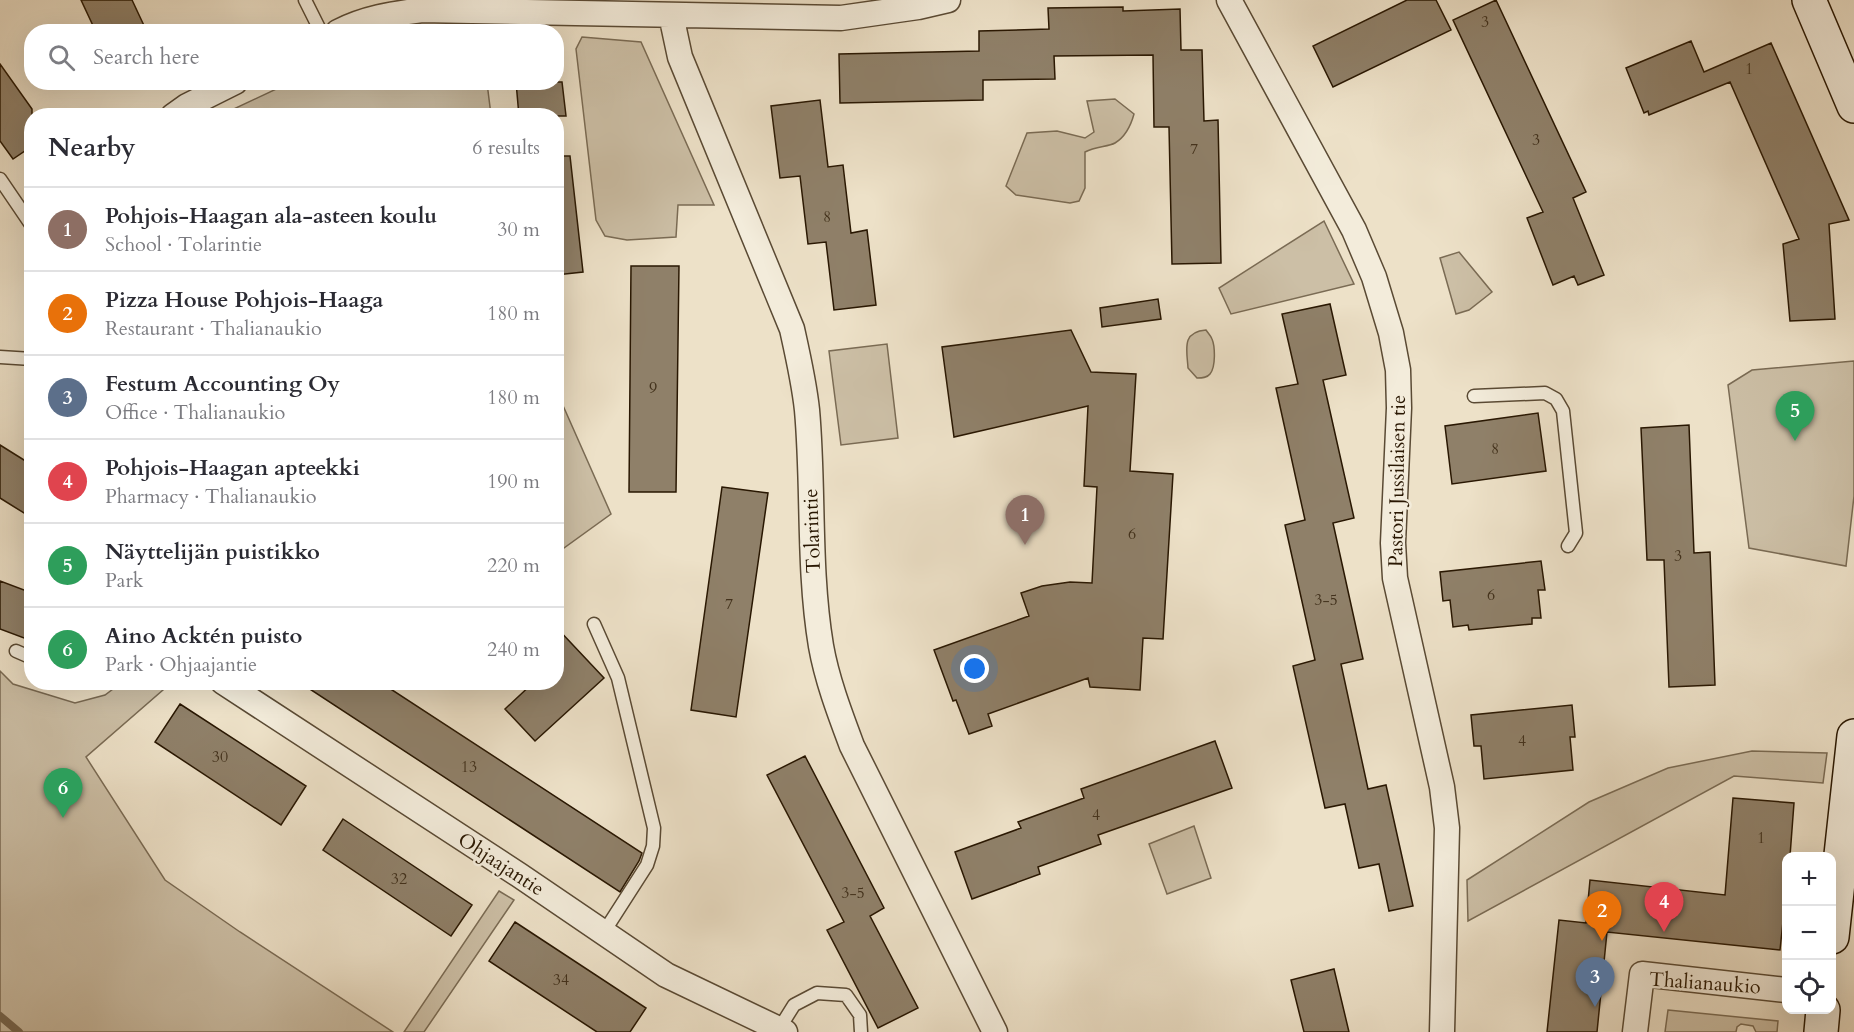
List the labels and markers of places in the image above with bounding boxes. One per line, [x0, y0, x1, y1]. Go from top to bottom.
pin: 5 [1776, 392, 1814, 441]
pin: 1 [1006, 496, 1044, 545]
pin: 6 [44, 768, 82, 818]
pin: 4 [1644, 882, 1684, 932]
pin: 2 [1582, 892, 1622, 941]
pin: 3 [1576, 958, 1614, 1007]

